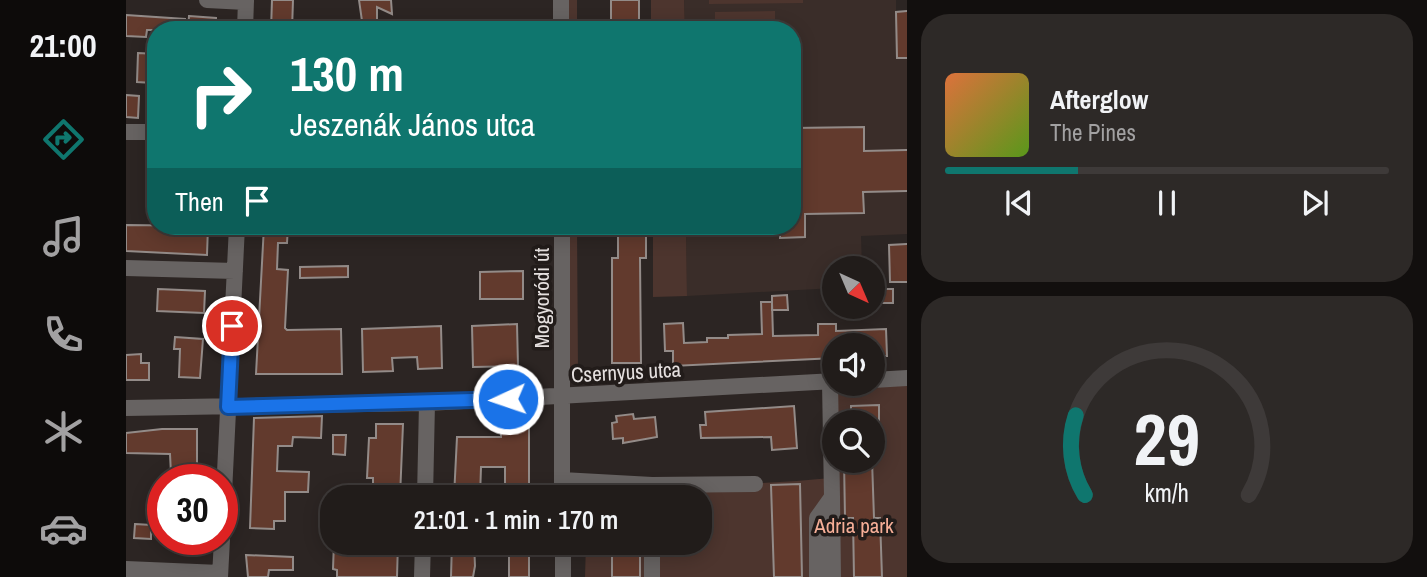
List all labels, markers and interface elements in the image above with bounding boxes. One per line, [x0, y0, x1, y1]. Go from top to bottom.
text: 21:00 [29, 24, 97, 67]
text: 130 m [290, 40, 404, 106]
icon: right [175, 49, 266, 140]
text: Afterglow [1050, 82, 1148, 117]
text: Jeszenák János utca [290, 103, 535, 146]
icon: directions [39, 115, 88, 164]
text: The Pines [1050, 117, 1136, 148]
icon: arrive [238, 182, 276, 220]
text: Then [175, 184, 224, 219]
icon: previous [1000, 184, 1038, 222]
icon: pause [1148, 184, 1186, 222]
icon: next [1296, 184, 1334, 222]
icon: music [39, 212, 88, 261]
street label: Mogyoródi út [527, 248, 556, 348]
north arrow [822, 256, 886, 318]
map controls [822, 256, 885, 473]
pin [202, 296, 262, 356]
icon: arrive [213, 307, 251, 345]
icon: phone [39, 310, 88, 359]
button: sound [822, 333, 885, 396]
street label: Csernyus utca [570, 355, 682, 389]
position arrow [471, 362, 545, 436]
text: 29 [1134, 391, 1200, 489]
icon: climate [39, 407, 88, 456]
button: search [822, 410, 885, 473]
speed limit sign: 30 [147, 464, 238, 555]
text: km/h [1145, 476, 1189, 510]
text: 21:01 · 1 min · 170 m [414, 502, 618, 537]
icon: car [39, 504, 88, 553]
park label: Adria park [813, 511, 894, 540]

